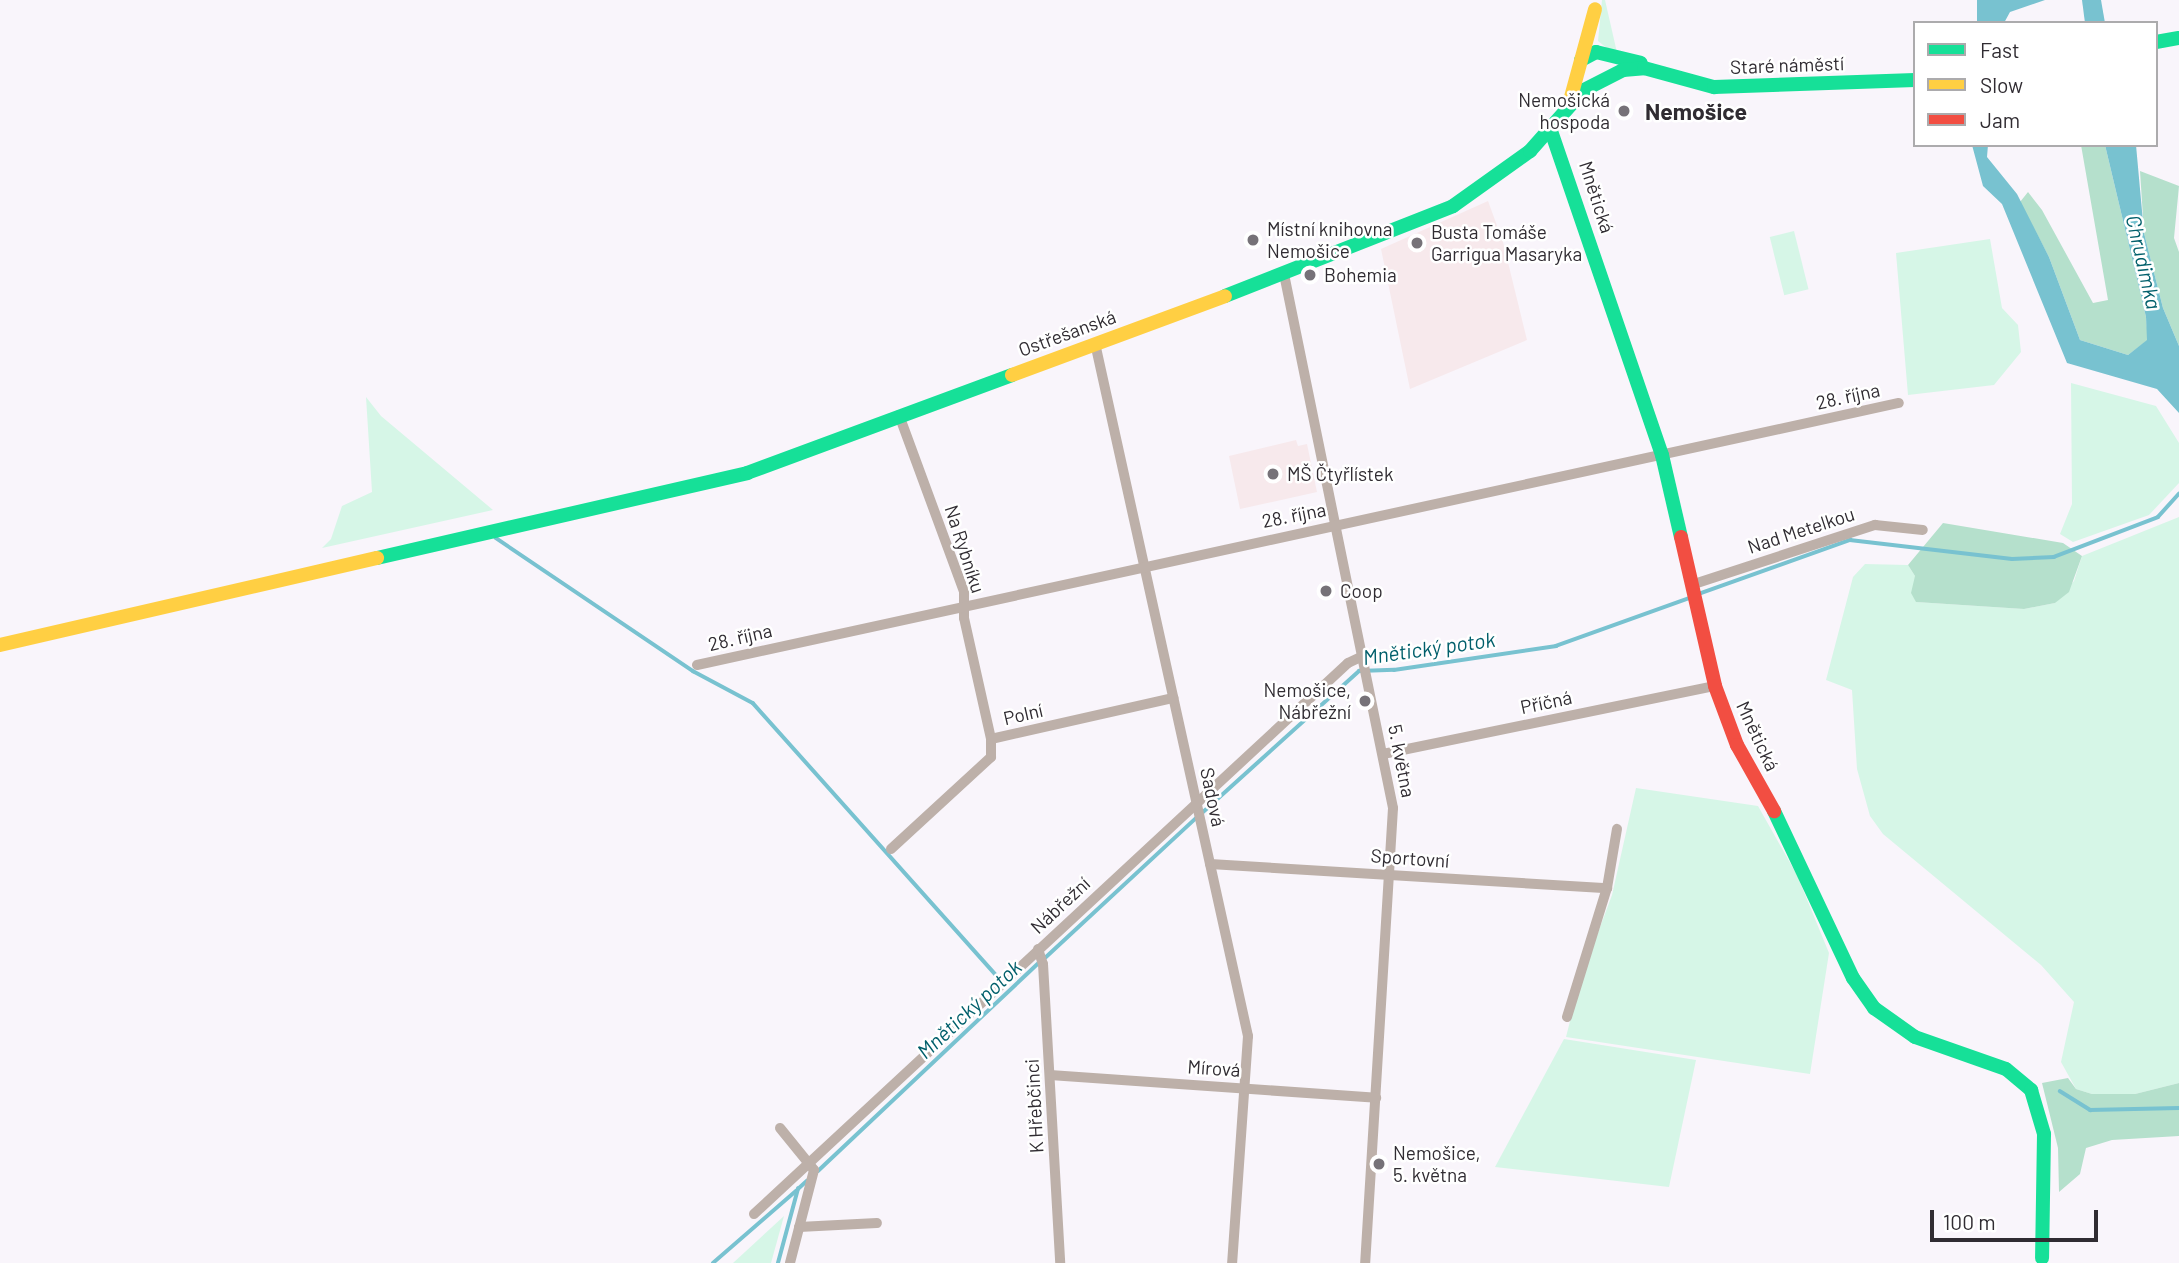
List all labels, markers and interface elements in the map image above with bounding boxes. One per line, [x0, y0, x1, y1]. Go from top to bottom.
legend [1913, 21, 2158, 147]
text: Fast [1980, 37, 2020, 62]
street label: Staré náměstí [1730, 52, 1844, 78]
text: Slow [1980, 72, 2023, 97]
place label: Nemošická hospoda [1518, 89, 1610, 133]
district label: Nemošice [1645, 97, 1747, 125]
marker: Nemošická hospoda [1616, 103, 1632, 119]
text: Jam [1980, 107, 2020, 132]
street label: Mnětická [1575, 158, 1619, 236]
water label: Chrudimka [2121, 212, 2167, 312]
place label: Místní knihovna Nemošice [1267, 218, 1392, 262]
place label: Busta Tomáše Garrigua Masaryka [1431, 221, 1582, 265]
marker: Místní knihovna Nemošice [1245, 232, 1261, 248]
marker: Busta Tomáše Garrigua Masaryka [1409, 235, 1425, 251]
place label: Bohemia [1324, 264, 1397, 286]
marker: Bohemia [1302, 267, 1318, 283]
street label: Ostřešanská [1015, 305, 1119, 361]
street label: 28. října [1814, 378, 1882, 414]
place label: MŠ Čtyřlístek [1287, 463, 1393, 485]
marker: MŠ Čtyřlístek [1265, 466, 1281, 482]
street label: 28. října [1260, 498, 1328, 532]
street label: Na Rybníku [940, 502, 990, 596]
street label: Nad Metelkou [1745, 502, 1857, 558]
place label: Coop [1340, 580, 1383, 602]
marker: Coop [1318, 583, 1334, 599]
street label: 28. října [706, 619, 774, 655]
water label: Mnětický potok [1361, 626, 1497, 670]
place label: Nemošice, Nábřežní [1263, 679, 1351, 723]
street label: Příčná [1518, 685, 1574, 719]
marker: Nemošice, Nábřežní [1357, 693, 1373, 709]
street label: Mnětická [1732, 697, 1784, 775]
street label: Polní [1001, 698, 1045, 730]
street label: 5. května [1384, 723, 1420, 799]
street label: Sadová [1196, 765, 1230, 829]
street label: Sportovní [1370, 844, 1450, 872]
street label: Nábřežní [1026, 872, 1094, 938]
water label: Mnětický potok [912, 954, 1026, 1064]
street label: Mírová [1187, 1055, 1241, 1081]
street label: K Hřebčinci [1020, 1058, 1048, 1154]
place label: Nemošice, 5. května [1393, 1142, 1481, 1186]
marker: Nemošice, 5. května [1371, 1156, 1387, 1172]
scale bar [1934, 1196, 2102, 1240]
text: 100 m [1943, 1209, 1996, 1234]

